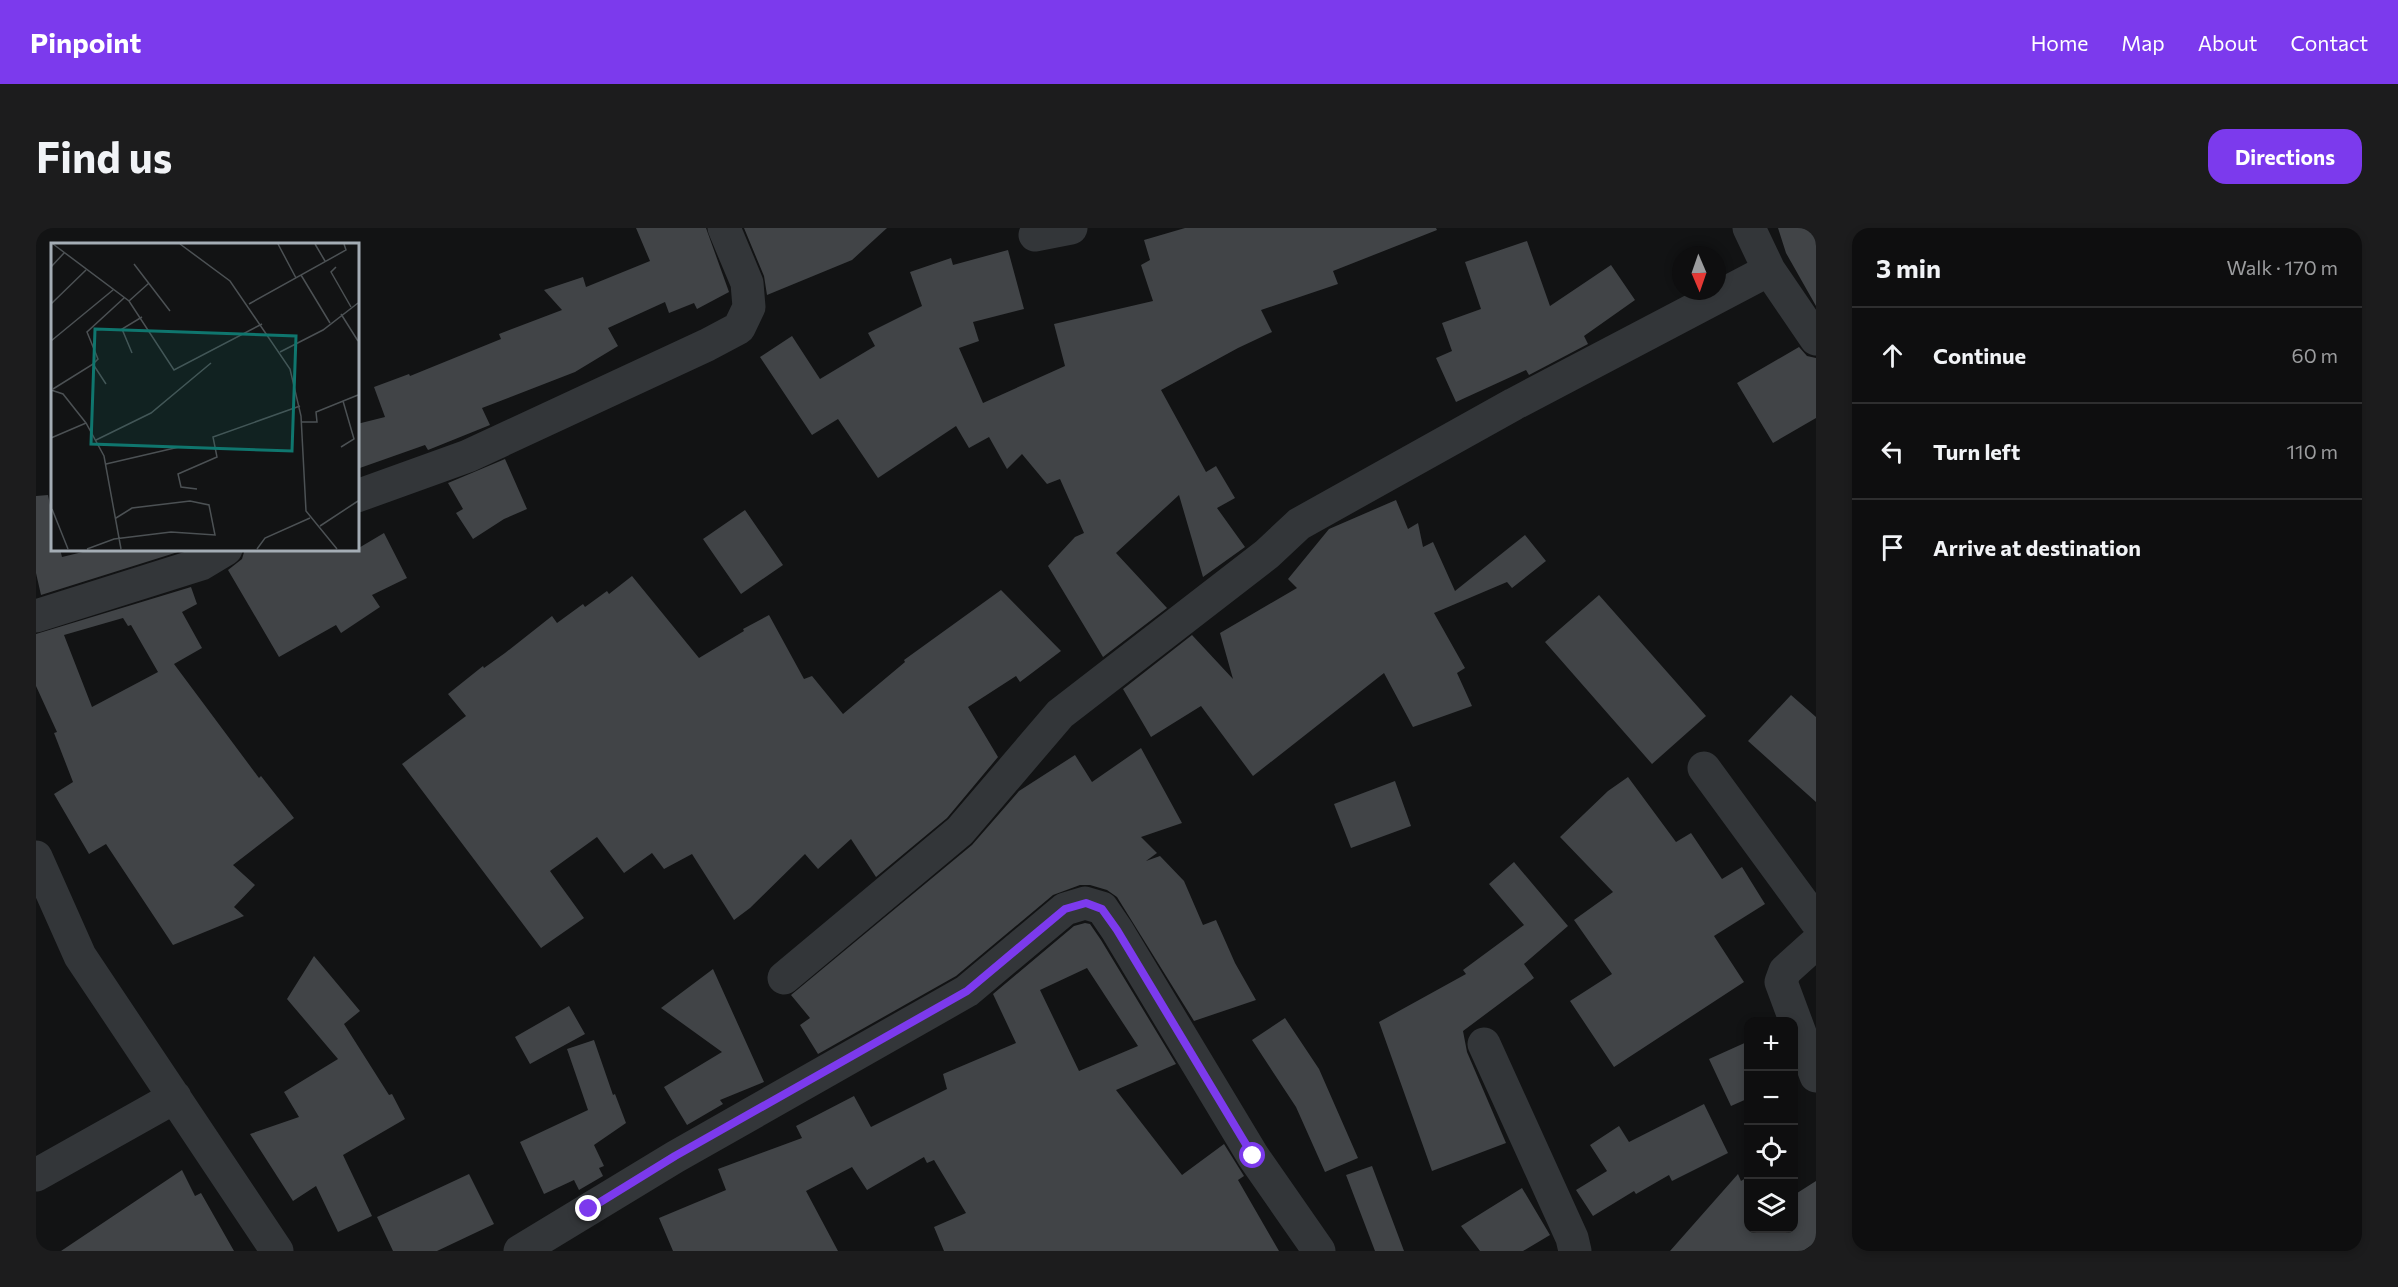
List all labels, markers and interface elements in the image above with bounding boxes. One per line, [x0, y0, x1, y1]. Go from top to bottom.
text: Pinpoint [30, 25, 141, 59]
text: Home [2031, 30, 2088, 55]
text: Map [2121, 30, 2165, 55]
text: About [2198, 30, 2257, 55]
text: Contact [2290, 30, 2368, 55]
button: Directions [2208, 129, 2362, 184]
text: Find us [36, 130, 172, 182]
inset map [51, 243, 358, 550]
north arrow [1672, 246, 1726, 300]
text: 3 min [1876, 252, 1941, 283]
text: Walk · 170 m [2227, 255, 2338, 279]
icon: ahead [1876, 339, 1909, 372]
text: Continue [1933, 342, 2026, 369]
text: 60 m [2292, 343, 2338, 367]
icon: left [1876, 435, 1909, 468]
text: Turn left [1933, 438, 2020, 465]
text: 110 m [2287, 439, 2338, 463]
icon: arrive [1876, 531, 1909, 564]
text: Arrive at destination [1933, 534, 2141, 561]
map controls [1744, 1017, 1798, 1233]
button: + [1744, 1017, 1798, 1071]
button: − [1744, 1071, 1798, 1125]
button: locate [1744, 1125, 1798, 1179]
route start [1239, 1142, 1265, 1168]
button: layers [1744, 1179, 1798, 1233]
route end [575, 1195, 601, 1221]

